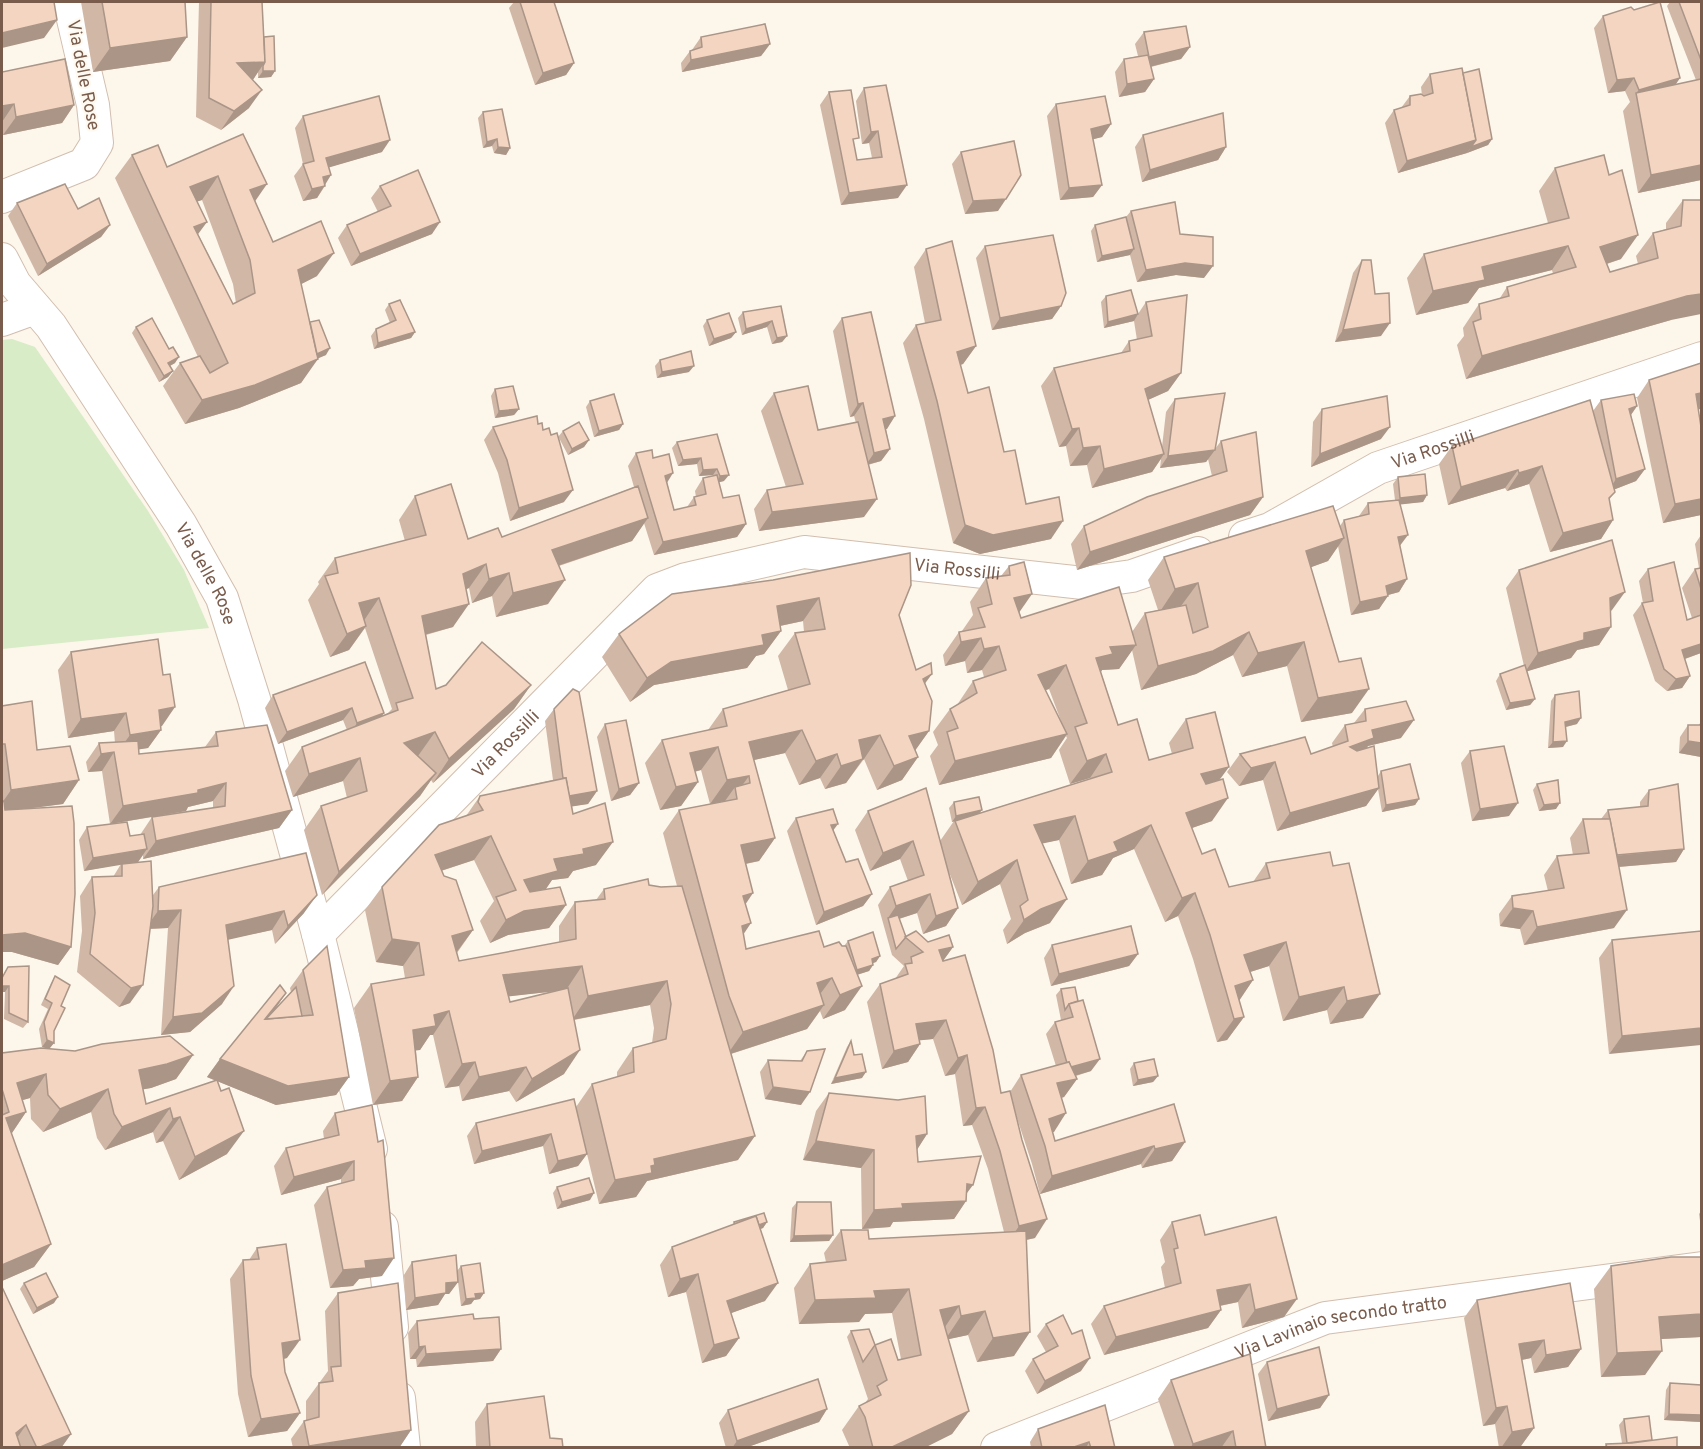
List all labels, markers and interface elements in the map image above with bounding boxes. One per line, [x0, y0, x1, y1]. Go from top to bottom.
street label: Via delle Rose [61, 18, 105, 133]
street label: Via Rossilli [1388, 426, 1478, 476]
street label: Via delle Rose [169, 519, 240, 628]
street label: Via Rossilli [912, 554, 1001, 587]
street label: Via Rossilli [468, 706, 545, 784]
street label: Via Lavinaio secondo tratto [1232, 1292, 1448, 1366]

